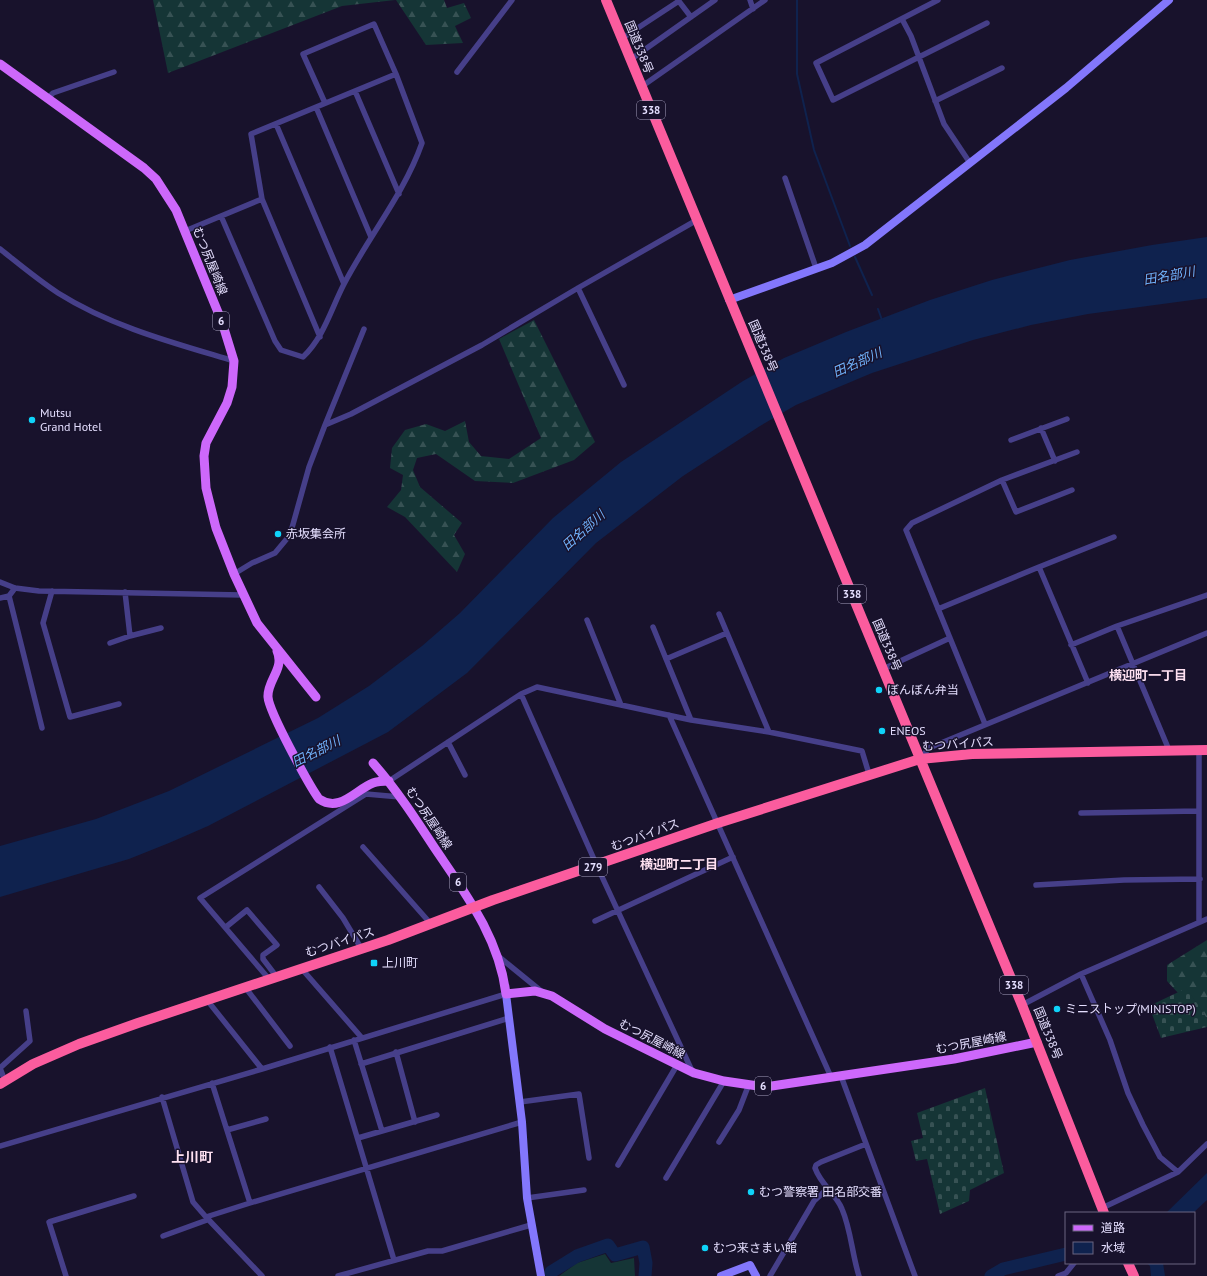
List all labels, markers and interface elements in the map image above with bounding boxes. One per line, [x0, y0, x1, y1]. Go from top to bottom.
street label: 国道338号 [622, 18, 657, 75]
road number: 338 [637, 101, 665, 119]
street label: むつ尻屋崎線 [190, 225, 231, 297]
water label: 田名部川 [1142, 262, 1198, 288]
road number: 6 [213, 312, 229, 330]
street label: 国道338号 [746, 317, 781, 374]
water label: 田名部川 [830, 343, 886, 381]
place label: Mutsu Grand Hotel [40, 405, 102, 434]
marker: Mutsu Grand Hotel [27, 415, 37, 425]
water label: 田名部川 [558, 505, 610, 554]
place label: 赤坂集会所 [286, 526, 346, 541]
marker: 赤坂集会所 [273, 529, 283, 539]
road number: 338 [838, 585, 866, 603]
street label: 国道338号 [870, 616, 905, 673]
district label: 横迎町一丁目 [1109, 667, 1187, 684]
place label: ぼんぼん弁当 [887, 682, 959, 697]
marker: ぼんぼん弁当 [874, 685, 884, 695]
place label: ENEOS [890, 723, 926, 738]
marker: ENEOS [877, 726, 887, 736]
water label: 田名部川 [289, 731, 345, 771]
street label: むつバイパス [922, 734, 994, 753]
street label: むつ尻屋崎線 [403, 784, 456, 852]
street label: むつバイパス [609, 815, 681, 854]
district label: 横迎町二丁目 [640, 856, 718, 873]
road number: 279 [579, 858, 607, 876]
road number: 6 [450, 873, 466, 891]
street label: むつバイパス [303, 923, 376, 960]
place label: 上川町 [382, 955, 418, 970]
marker: 上川町 [369, 958, 379, 968]
road number: 338 [1000, 976, 1028, 994]
place label: ミニストップ(MINISTOP) [1065, 1001, 1196, 1016]
street label: 国道338号 [1031, 1004, 1066, 1061]
marker: ミニストップ(MINISTOP) [1052, 1004, 1062, 1014]
street label: むつ尻屋崎線 [617, 1016, 688, 1062]
street label: むつ尻屋崎線 [934, 1028, 1008, 1057]
road number: 6 [755, 1077, 771, 1095]
district label: 上川町 [171, 1148, 213, 1166]
place label: むつ警察署 田名部交番 [759, 1184, 882, 1199]
marker: むつ警察署 田名部交番 [746, 1187, 756, 1197]
legend [1065, 1212, 1195, 1264]
text: 道路 [1101, 1220, 1125, 1235]
place label: むつ来さまい館 [713, 1240, 797, 1255]
text: 水域 [1101, 1240, 1125, 1255]
marker: むつ来さまい館 [700, 1243, 710, 1253]

